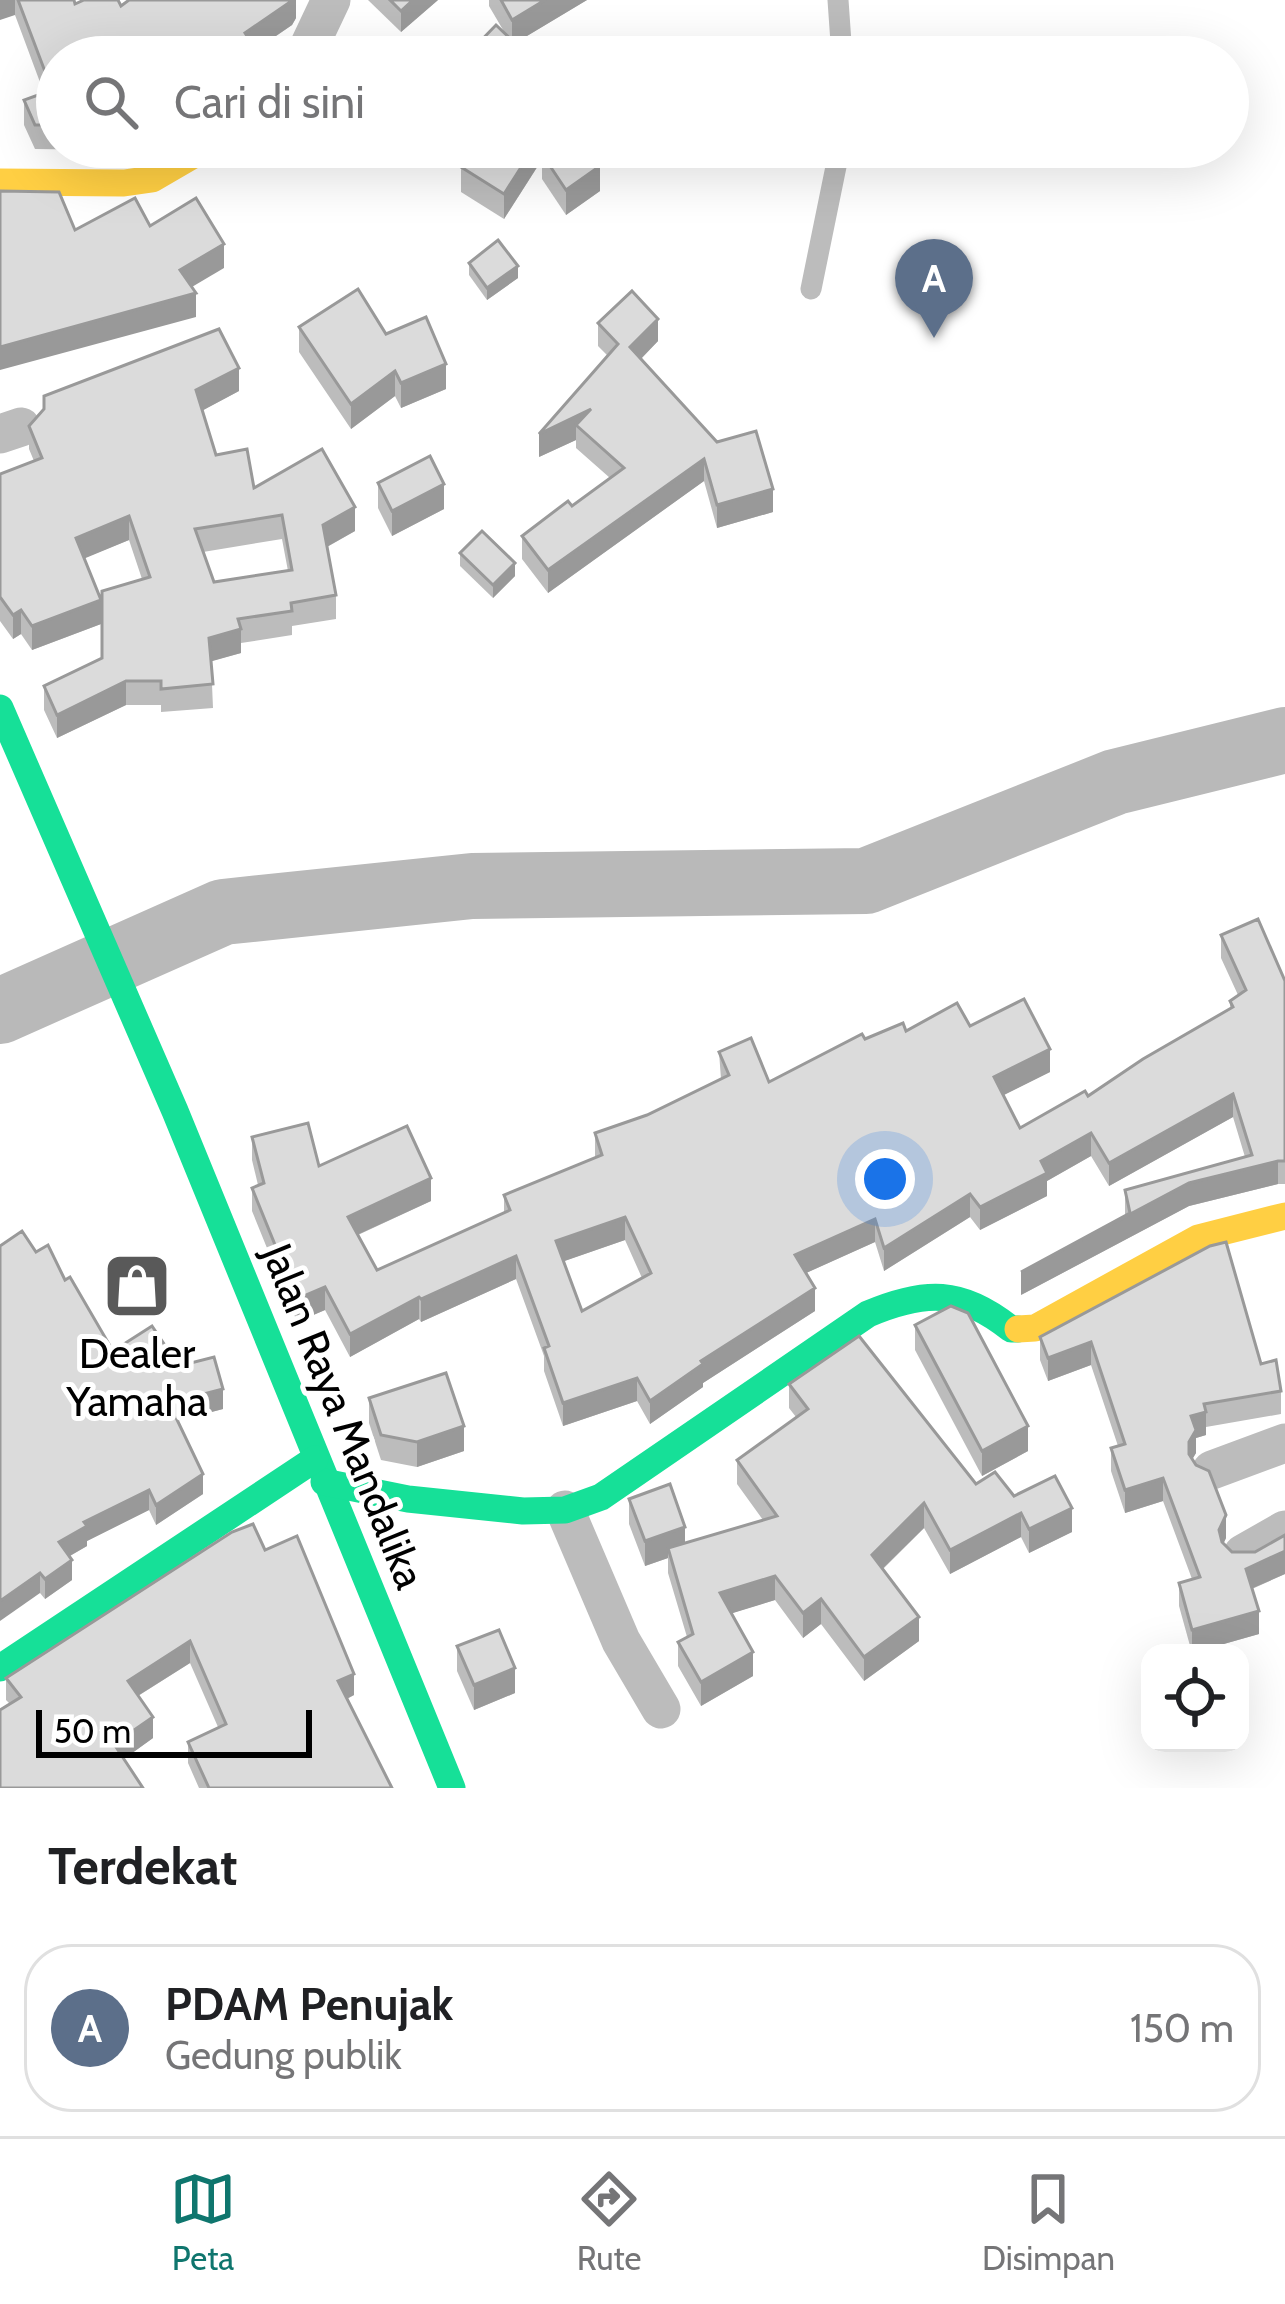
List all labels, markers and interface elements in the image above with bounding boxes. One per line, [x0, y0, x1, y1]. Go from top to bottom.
search box [36, 36, 1249, 168]
icon: search [78, 69, 144, 135]
text: Cari di sini [174, 75, 365, 129]
pin: A [895, 239, 973, 338]
your location [855, 1149, 915, 1209]
street label: Jalan Raya Mandalika [251, 1235, 437, 1596]
shop icon: Dealer Yamaha [102, 1251, 172, 1321]
place label: Dealer Yamaha [65, 1327, 208, 1427]
map controls [1141, 1644, 1249, 1752]
button: locate [1141, 1644, 1249, 1752]
scale bar [36, 1704, 312, 1757]
text: 50 m [54, 1711, 131, 1751]
text: Terdekat [48, 1835, 238, 1897]
text: PDAM Penujak [165, 1977, 453, 2031]
text: A [78, 2004, 102, 2052]
text: 150 m [1130, 2004, 1234, 2052]
text: Gedung publik [165, 2031, 402, 2079]
tab: Peta [170, 2166, 236, 2278]
tab: Rute [576, 2166, 642, 2278]
tab: Disimpan [982, 2166, 1115, 2278]

